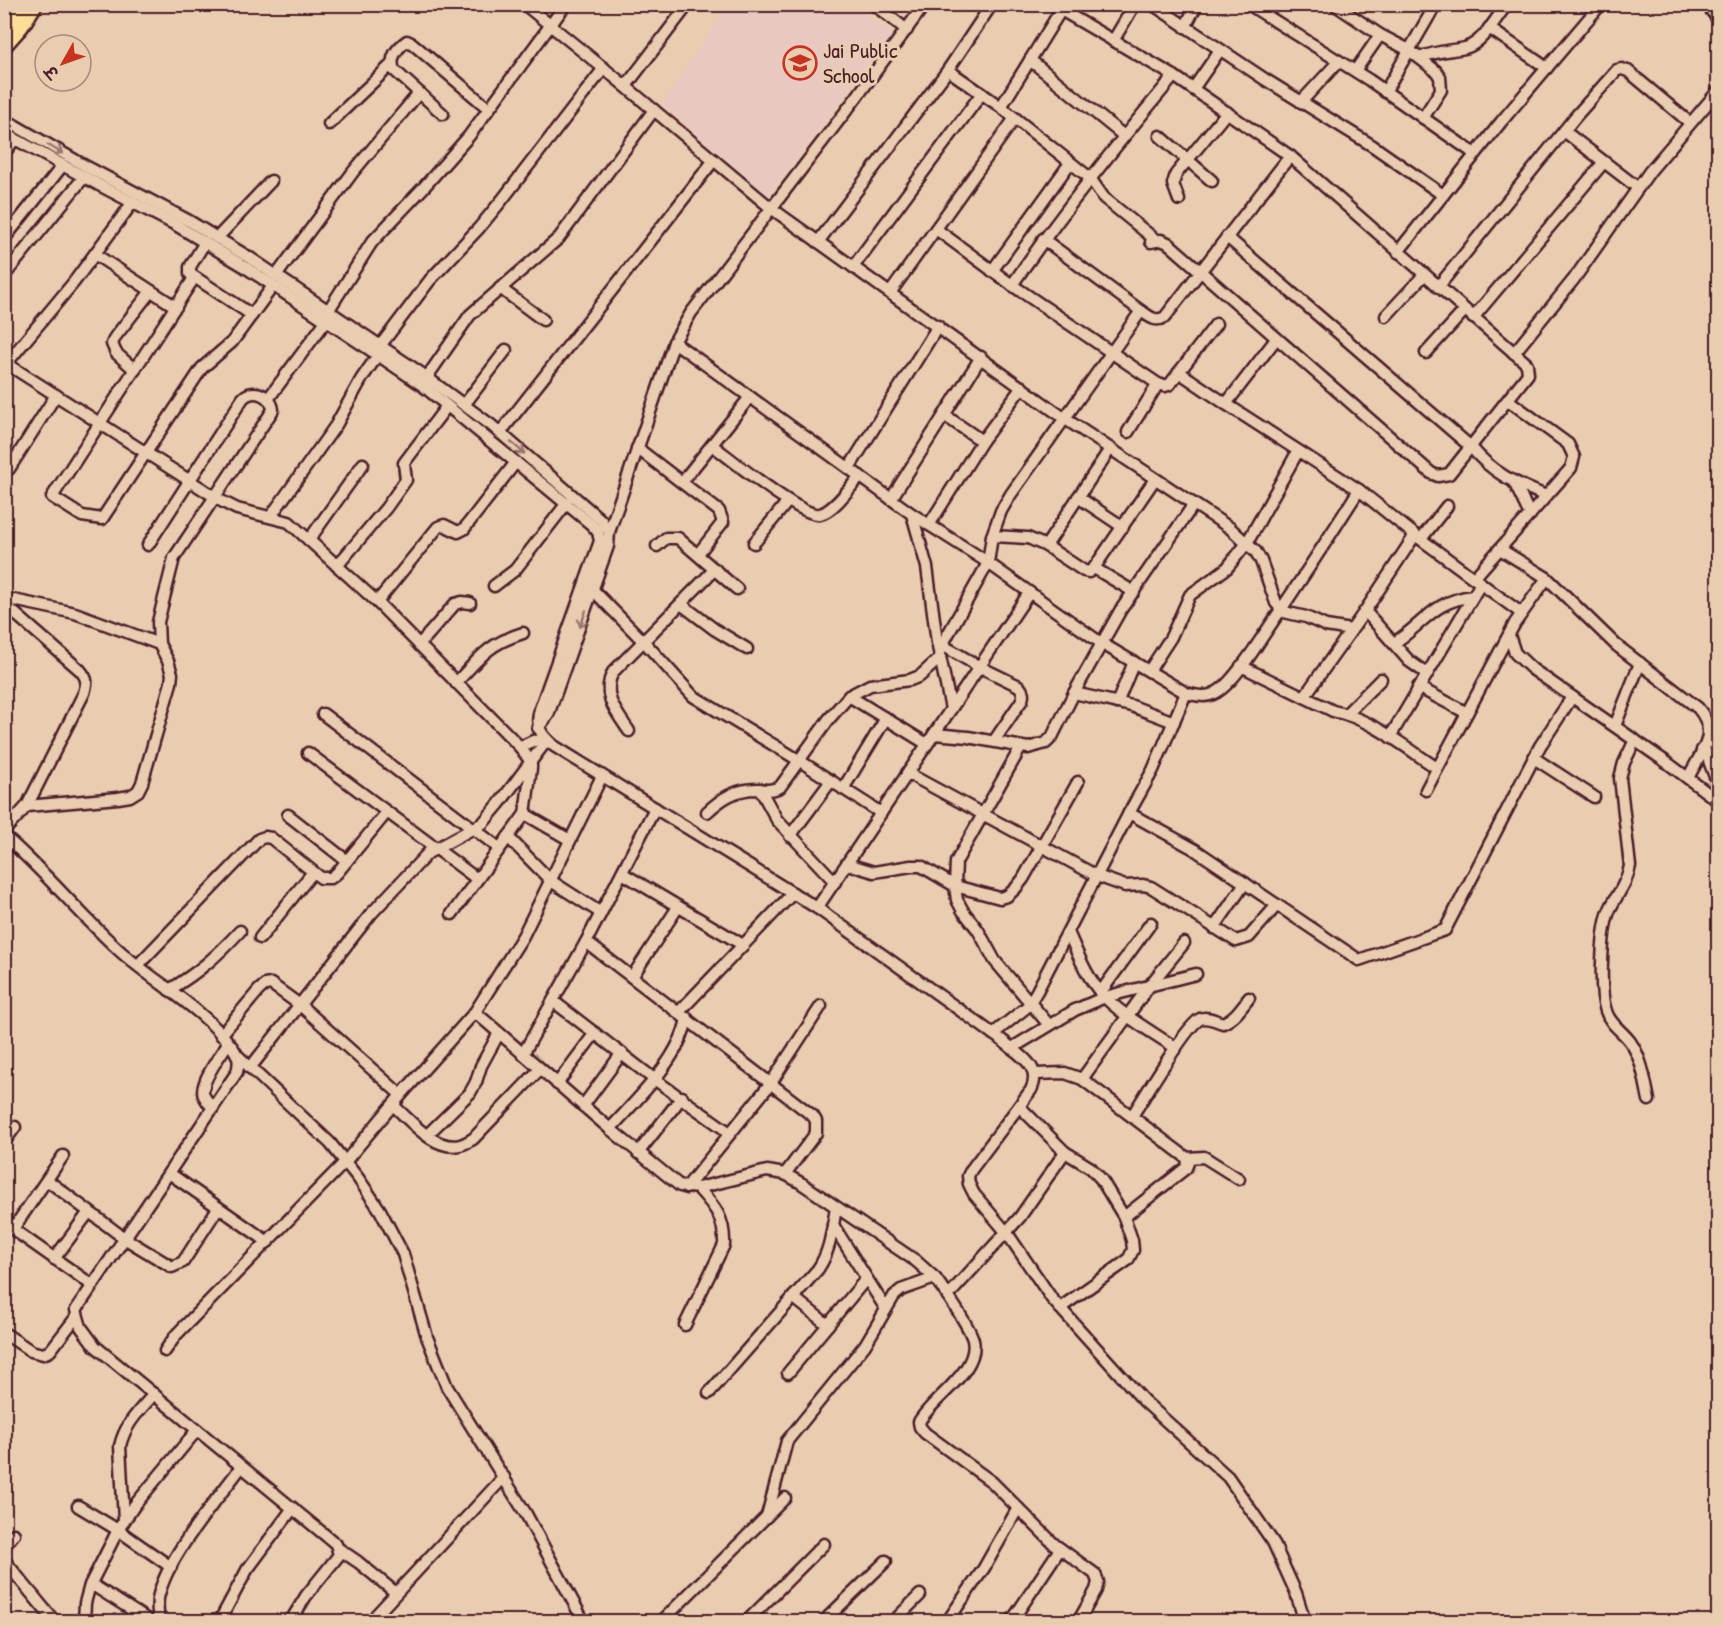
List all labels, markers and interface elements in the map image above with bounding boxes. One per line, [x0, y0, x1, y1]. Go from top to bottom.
north arrow [33, 33, 93, 93]
place label: Jai Public School [823, 35, 898, 90]
school or university icon: Jai Public School [782, 45, 818, 81]
text: उ [39, 60, 65, 85]
one-way arrow [46, 143, 63, 155]
one-way arrow [510, 441, 525, 455]
one-way arrow [577, 609, 588, 628]

